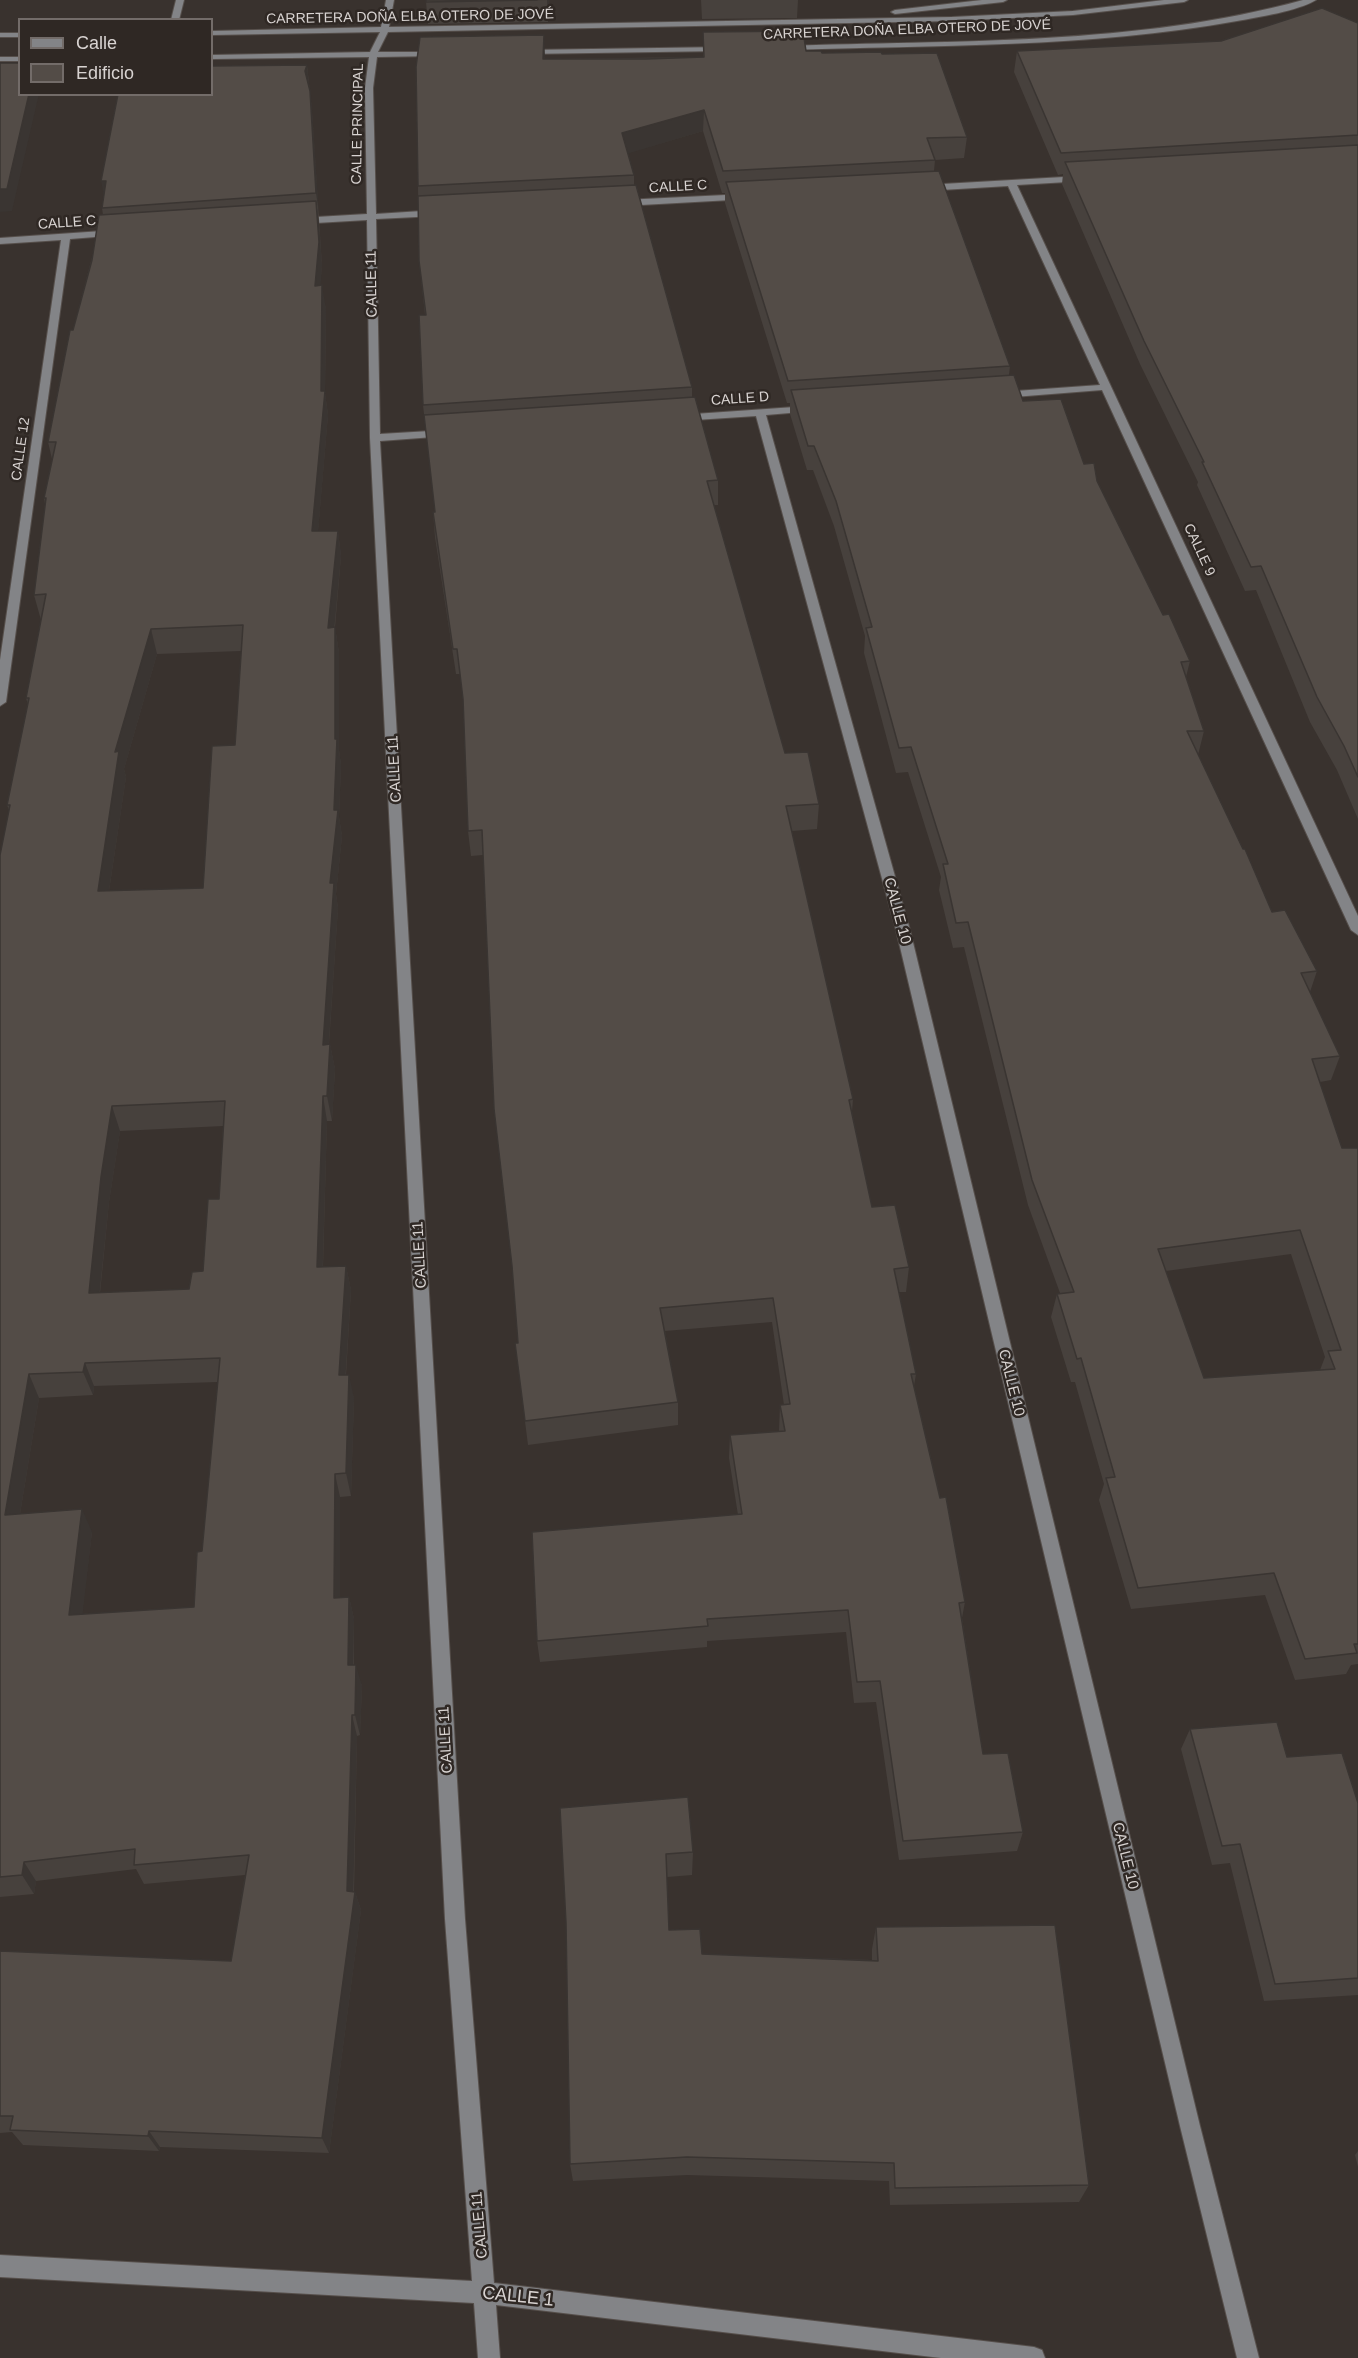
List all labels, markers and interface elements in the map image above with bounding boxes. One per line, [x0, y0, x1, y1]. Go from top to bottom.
street label: CARRETERA DOÑA ELBA OTERO DE JOVÉ [266, 6, 554, 28]
street label: CARRETERA DOÑA ELBA OTERO DE JOVÉ [763, 17, 1051, 43]
legend [18, 18, 213, 96]
text: Calle [76, 33, 117, 53]
text: Edificio [76, 63, 134, 83]
street label: CALLE PRINCIPAL [349, 63, 367, 185]
street label: CALLE C [648, 177, 708, 197]
street label: CALLE C [37, 213, 97, 233]
street label: CALLE 11 [362, 250, 382, 318]
street label: CALLE D [710, 389, 770, 409]
street label: CALLE 12 [8, 416, 34, 482]
street label: CALLE 9 [1180, 521, 1218, 579]
street label: CALLE 11 [384, 735, 406, 803]
street label: CALLE 10 [879, 876, 915, 946]
street label: CALLE 11 [409, 1221, 431, 1289]
street label: CALLE 10 [994, 1348, 1028, 1418]
street label: CALLE 11 [435, 1706, 457, 1774]
street label: CALLE 10 [1108, 1821, 1142, 1891]
street label: CALLE 11 [468, 2191, 492, 2259]
street label: CALLE 1 [481, 2282, 555, 2312]

